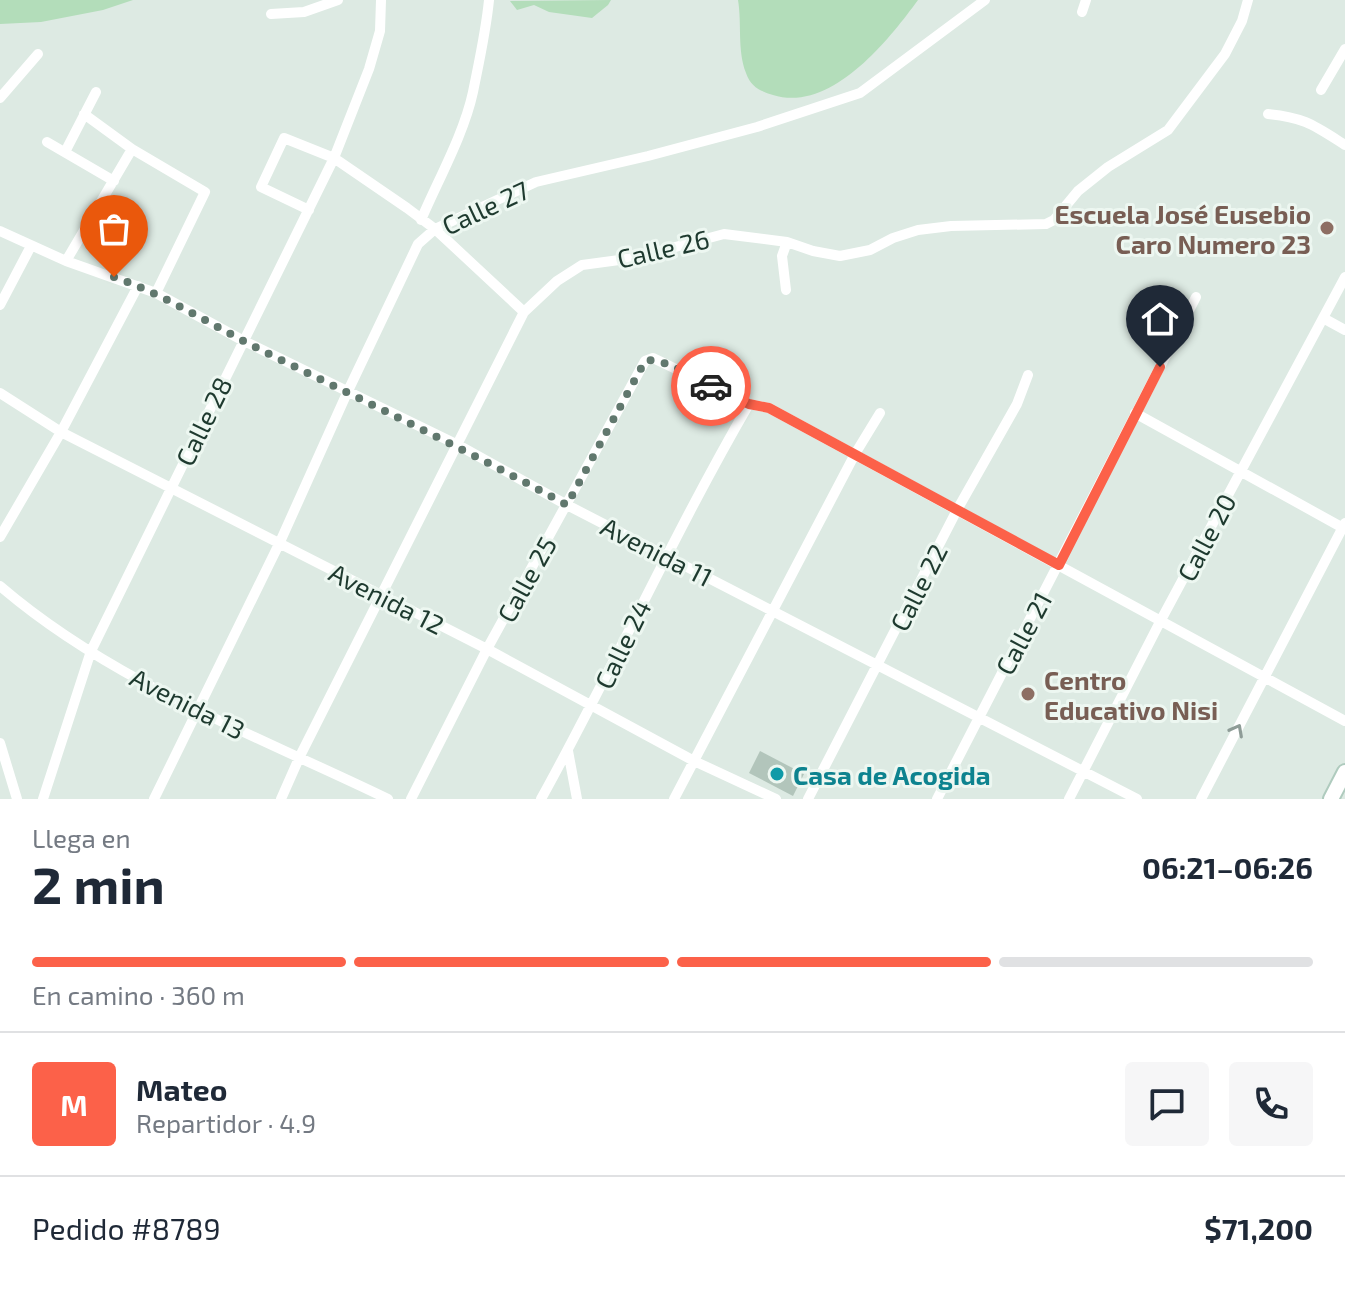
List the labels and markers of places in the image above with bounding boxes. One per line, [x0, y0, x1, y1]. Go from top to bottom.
pin [80, 195, 148, 277]
place label: Escuela José Eusebio Caro Numero 23 [1054, 198, 1311, 259]
marker: Escuela José Eusebio Caro Numero 23 [1318, 219, 1336, 237]
pin [1126, 285, 1194, 367]
place label: Centro Educativo Nisi [1044, 664, 1218, 725]
marker: Centro Educativo Nisi [1019, 685, 1037, 703]
place label: Casa de Acogida [793, 759, 991, 790]
marker: Casa de Acogida [768, 765, 786, 783]

